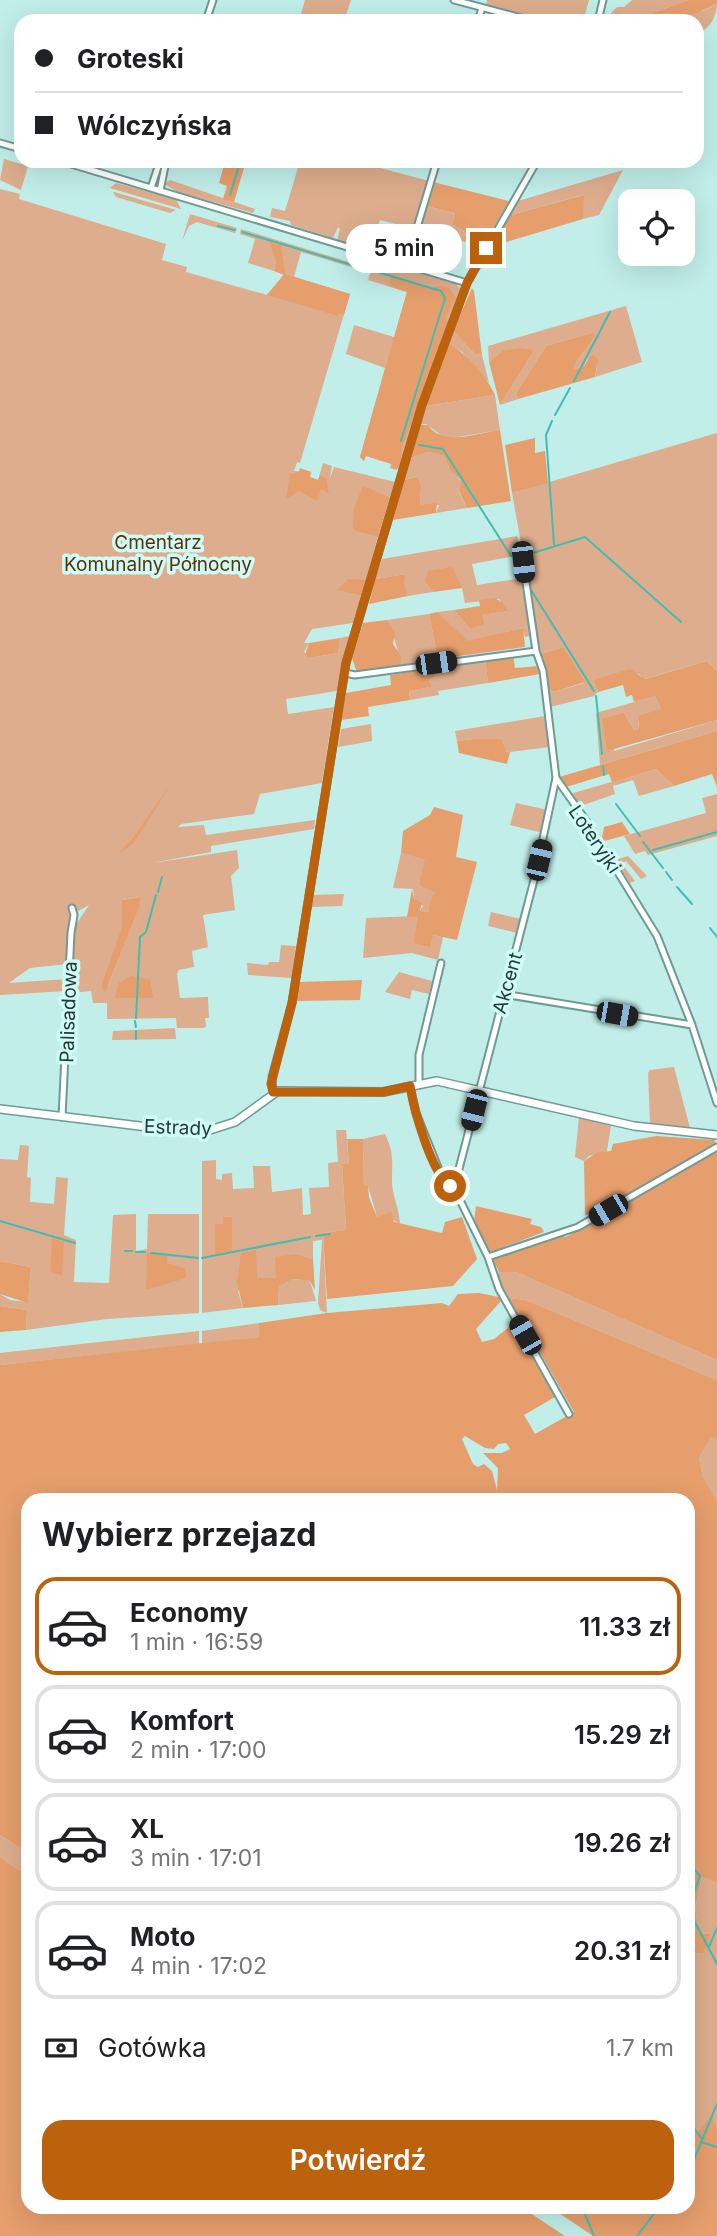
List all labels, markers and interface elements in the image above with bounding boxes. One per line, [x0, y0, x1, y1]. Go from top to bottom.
text: Groteski [77, 43, 184, 74]
text: Wólczyńska [77, 110, 232, 141]
map controls [618, 189, 695, 266]
button: locate [618, 189, 695, 266]
callout: 5 min [346, 224, 462, 272]
route end [470, 232, 502, 264]
text: 5 min [373, 234, 435, 262]
park label: Cmentarz Komunalny Północny [64, 531, 252, 576]
car [511, 540, 536, 584]
car [414, 650, 459, 676]
street label: Loteryjki [564, 801, 626, 878]
car [525, 837, 554, 883]
street label: Akcent [488, 950, 527, 1016]
street label: Palisadowa [55, 961, 82, 1063]
car [595, 1000, 640, 1028]
car [459, 1087, 490, 1133]
street label: Estrady [144, 1115, 213, 1140]
route start [434, 1170, 466, 1202]
car [585, 1190, 632, 1230]
car [506, 1312, 545, 1358]
text: Wybierz przejazd [42, 1515, 316, 1554]
icon: car [46, 1595, 109, 1658]
text: Economy [130, 1597, 248, 1628]
text: 11.33 zł [579, 1611, 670, 1642]
text: 1 min · 16:59 [130, 1628, 263, 1656]
icon: car [46, 1703, 109, 1766]
text: Komfort [130, 1705, 234, 1736]
text: 15.29 zł [574, 1719, 670, 1750]
text: 2 min · 17:00 [130, 1736, 267, 1764]
icon: car [46, 1811, 109, 1874]
text: XL [130, 1813, 164, 1844]
text: 19.26 zł [574, 1827, 670, 1858]
text: 3 min · 17:01 [130, 1844, 262, 1872]
icon: car [46, 1919, 109, 1982]
text: Moto [130, 1921, 195, 1952]
text: 20.31 zł [574, 1935, 670, 1966]
text: 4 min · 17:02 [130, 1952, 267, 1980]
icon: cash [42, 2029, 80, 2067]
text: Gotówka [98, 2032, 207, 2063]
text: 1.7 km [606, 2034, 674, 2062]
button: Potwierdź [42, 2120, 674, 2200]

